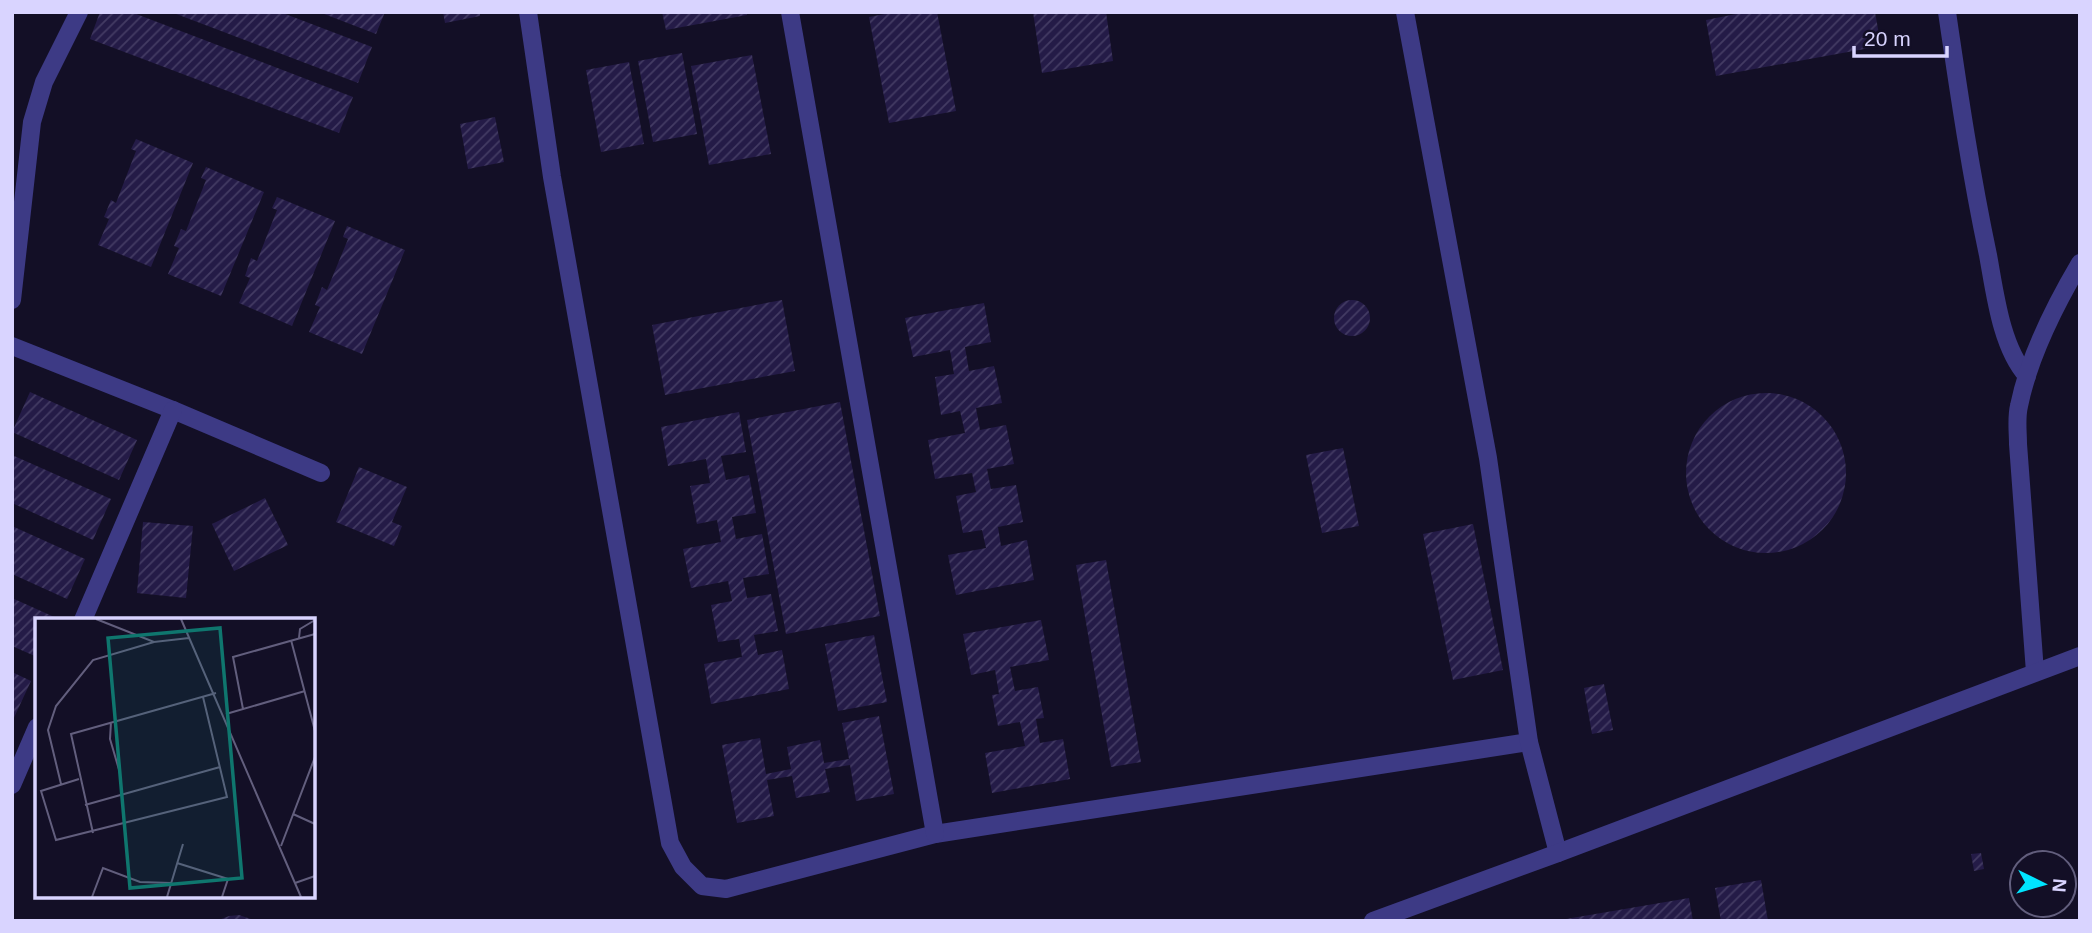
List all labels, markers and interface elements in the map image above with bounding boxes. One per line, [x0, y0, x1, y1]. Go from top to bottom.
scale bar [1854, 14, 1947, 58]
text: 20 m [1864, 27, 1911, 50]
inset map [35, 618, 315, 898]
north arrow [2008, 849, 2078, 919]
text: N [2048, 878, 2070, 893]

